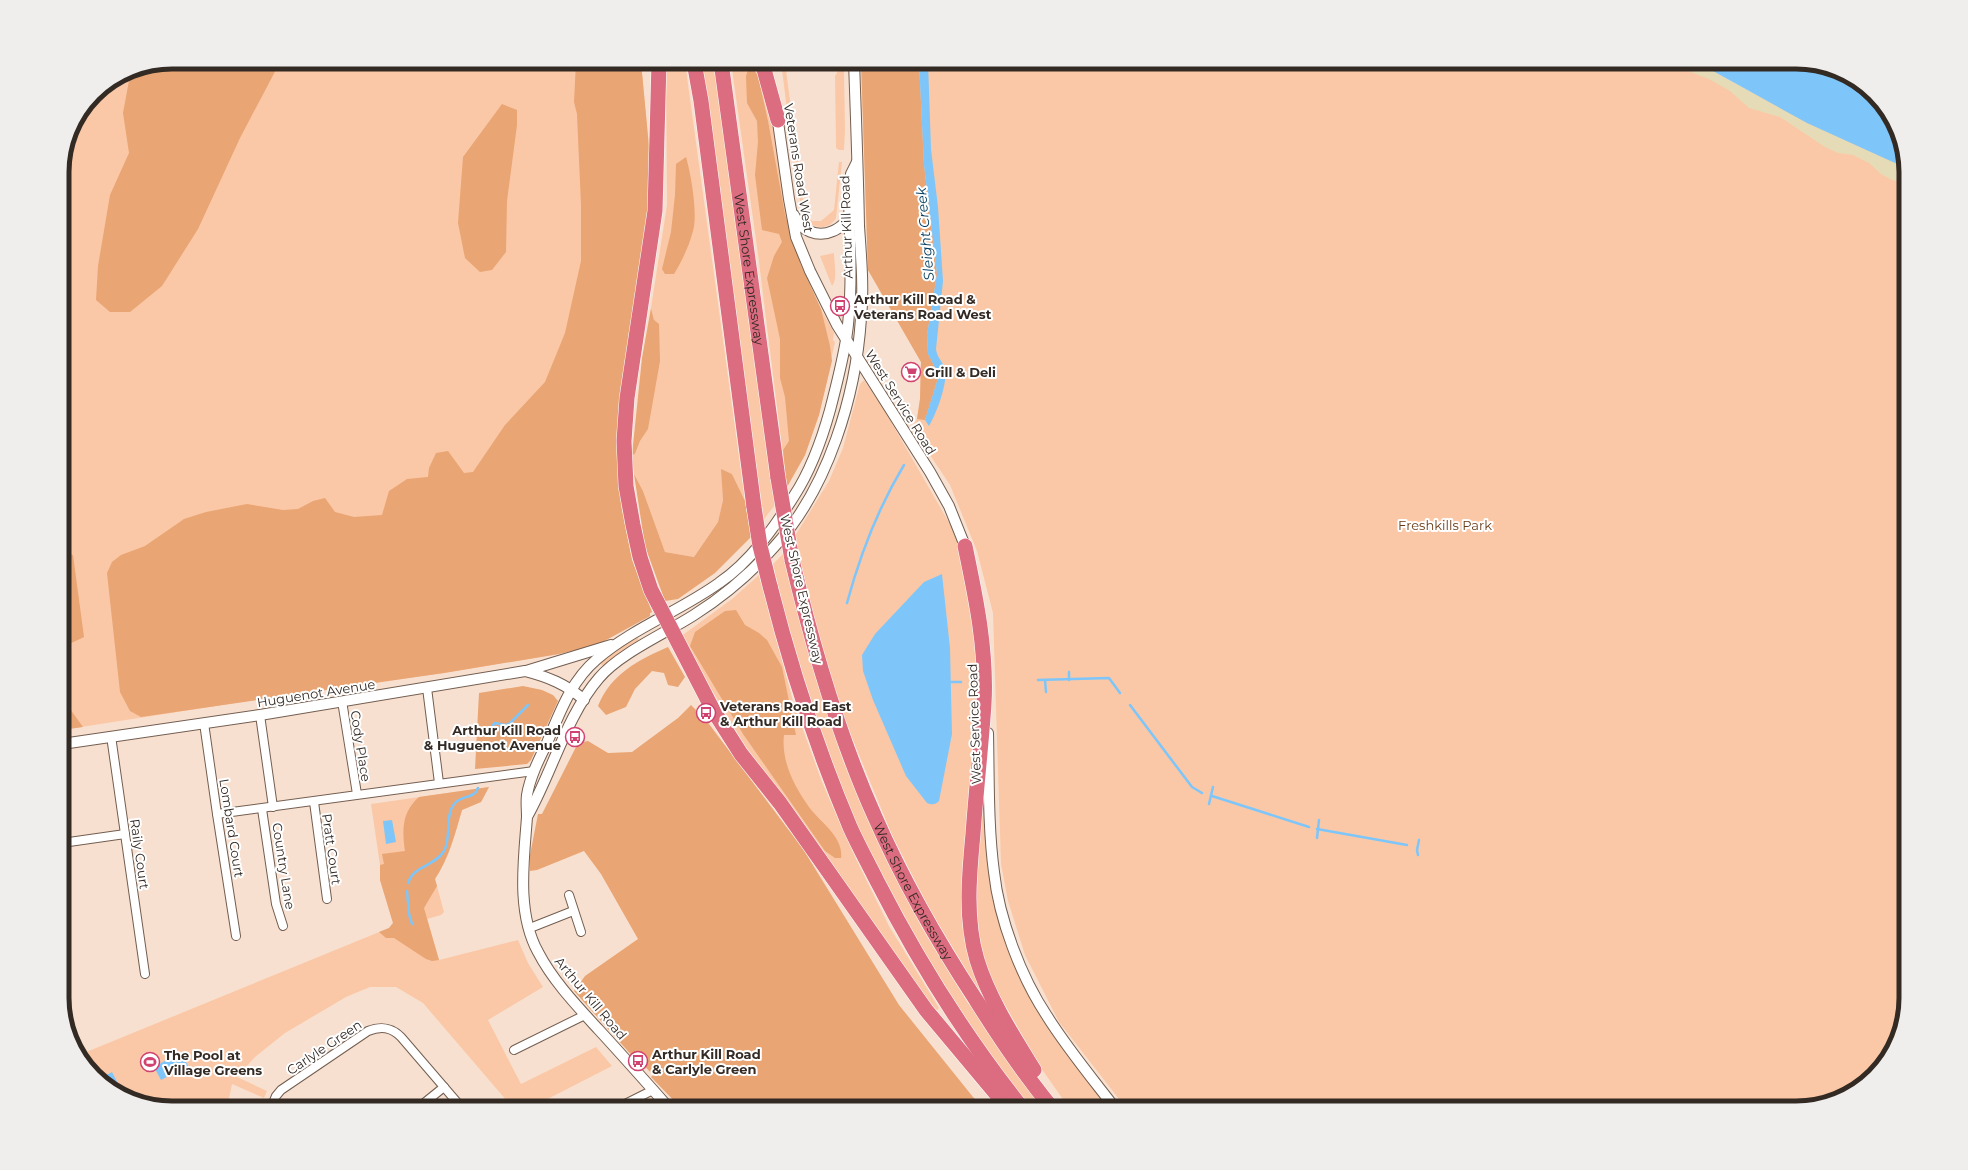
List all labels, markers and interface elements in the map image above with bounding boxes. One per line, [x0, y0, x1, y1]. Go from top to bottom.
street label: Veterans Road West [781, 102, 817, 234]
street label: Arthur Kill Road [836, 175, 856, 279]
water label: Sleight Creek [912, 186, 938, 281]
street label: West Shore Expressway [731, 192, 768, 347]
place label: Arthur Kill Road & Veterans Road West [853, 291, 992, 322]
bus stop icon: Arthur Kill Road & Veterans Road West [829, 295, 851, 317]
street label: West Service Road [862, 347, 940, 457]
supermarket icon: Grill & Deli [900, 361, 922, 383]
place label: Grill & Deli [925, 364, 996, 380]
street label: West Shore Expressway [777, 513, 827, 666]
park label: Freshkills Park [1398, 517, 1492, 533]
street label: West Service Road [964, 663, 984, 785]
street label: Huguenot Avenue [256, 676, 376, 710]
place label: Veterans Road East & Arthur Kill Road [719, 698, 852, 729]
bus stop icon: Veterans Road East & Arthur Kill Road [695, 702, 717, 724]
street label: Cody Place [347, 709, 375, 783]
place label: Arthur Kill Road & Huguenot Avenue [424, 722, 561, 753]
bus stop icon: Arthur Kill Road & Huguenot Avenue [564, 726, 586, 748]
street label: Lombard Court [216, 778, 248, 878]
street label: Pratt Court [319, 812, 345, 886]
street label: Raily Court [127, 818, 153, 890]
street label: West Shore Expressway [870, 820, 957, 964]
street label: Country Lane [269, 822, 299, 911]
street label: Arthur Kill Road [552, 953, 630, 1043]
street label: Carlyle Green [284, 1016, 364, 1078]
place label: Arthur Kill Road & Carlyle Green [651, 1046, 761, 1077]
place label: The Pool at Village Greens [163, 1047, 262, 1078]
bus stop icon: Arthur Kill Road & Carlyle Green [627, 1050, 649, 1072]
sports icon: The Pool at Village Greens [139, 1051, 161, 1073]

